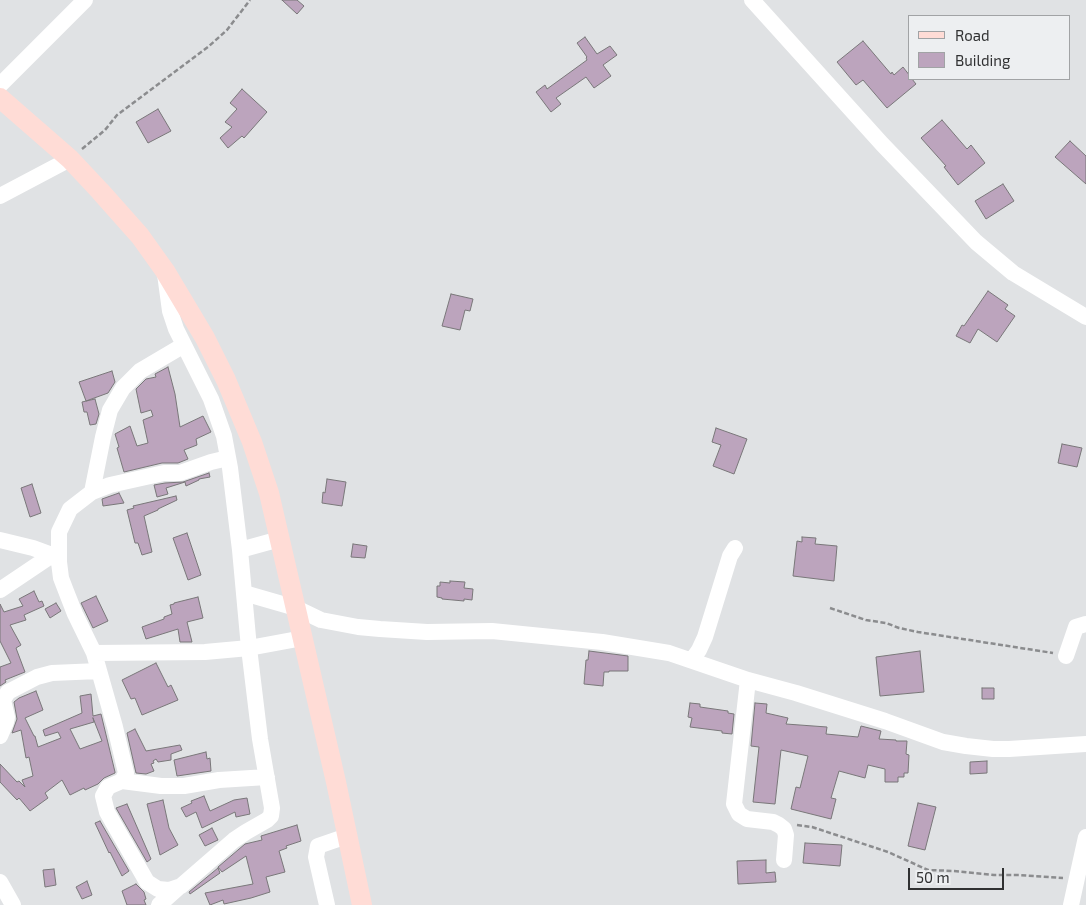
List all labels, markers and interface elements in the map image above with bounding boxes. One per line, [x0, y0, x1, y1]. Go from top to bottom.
legend [908, 15, 1071, 80]
text: Road [955, 26, 990, 44]
text: Building [955, 51, 1010, 69]
scale bar [911, 858, 1007, 890]
text: 50 m [916, 868, 950, 886]

